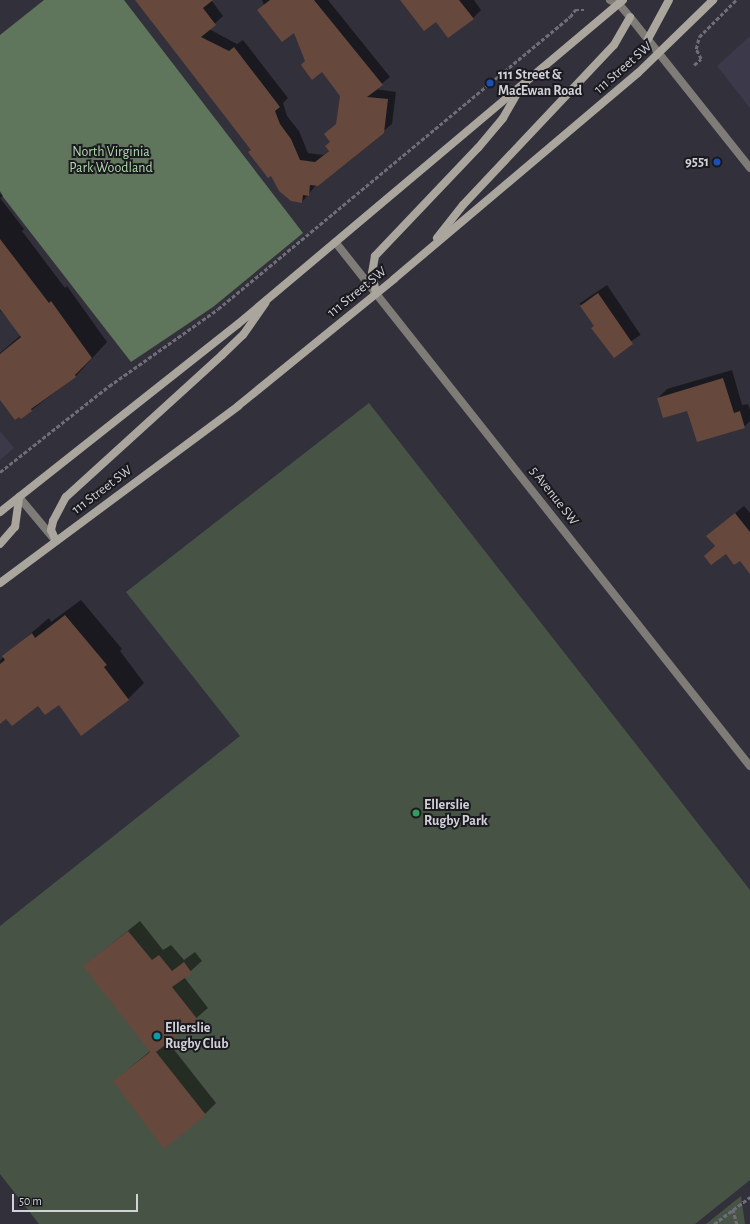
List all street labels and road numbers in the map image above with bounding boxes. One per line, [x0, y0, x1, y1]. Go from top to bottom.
street label: 111 Street SW [591, 38, 655, 98]
street label: 111 Street SW [324, 263, 390, 321]
street label: 111 Street SW [69, 462, 135, 518]
street label: 5 Avenue SW [526, 463, 582, 529]

